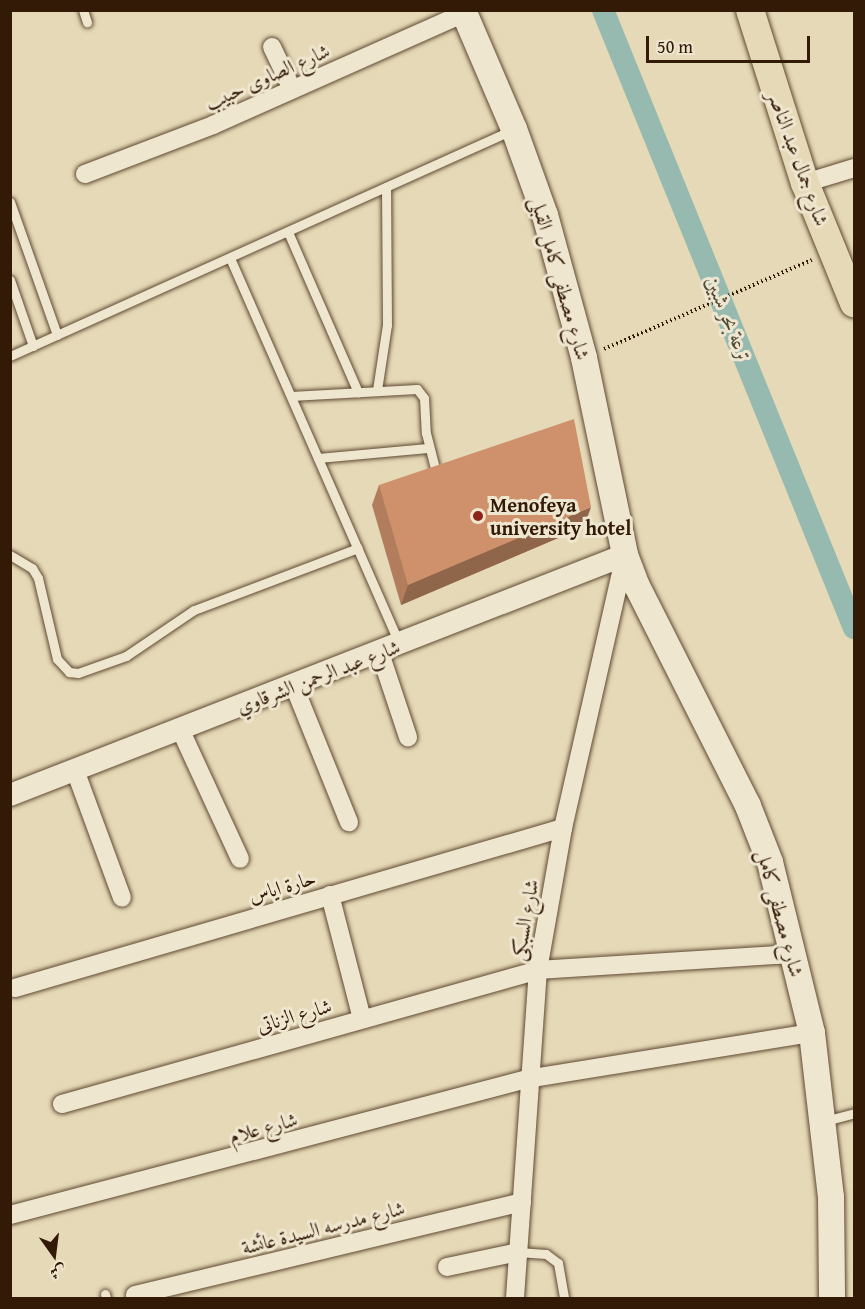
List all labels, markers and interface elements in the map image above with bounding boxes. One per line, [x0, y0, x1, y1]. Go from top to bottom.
scale bar [649, 24, 812, 62]
text: 50 m [657, 33, 693, 60]
street label: شارع الصاوى حبيب [201, 38, 333, 114]
street label: شارع جمال عبد الناصر [763, 87, 835, 229]
street label: شارع مصطفى كامل القبلى [526, 194, 596, 362]
water label: ترعة بحر شبين [700, 272, 758, 366]
place label: Menofeya university hotel [490, 492, 631, 539]
marker: Menofeya university hotel [471, 509, 485, 523]
street label: شارع عبد الرحمن الشرقاوي [233, 634, 403, 718]
street label: شارع مصطفى كامل [752, 847, 810, 979]
street label: حارة اياس [246, 865, 318, 907]
street label: شارع السبكى [505, 877, 543, 963]
street label: شارع الزناتى [254, 993, 334, 1037]
street label: شارع علام [226, 1106, 300, 1148]
street label: شارع مدرسه السيدة عائشة [239, 1195, 407, 1259]
north arrow [24, 1225, 84, 1285]
text: ش [48, 1259, 69, 1286]

